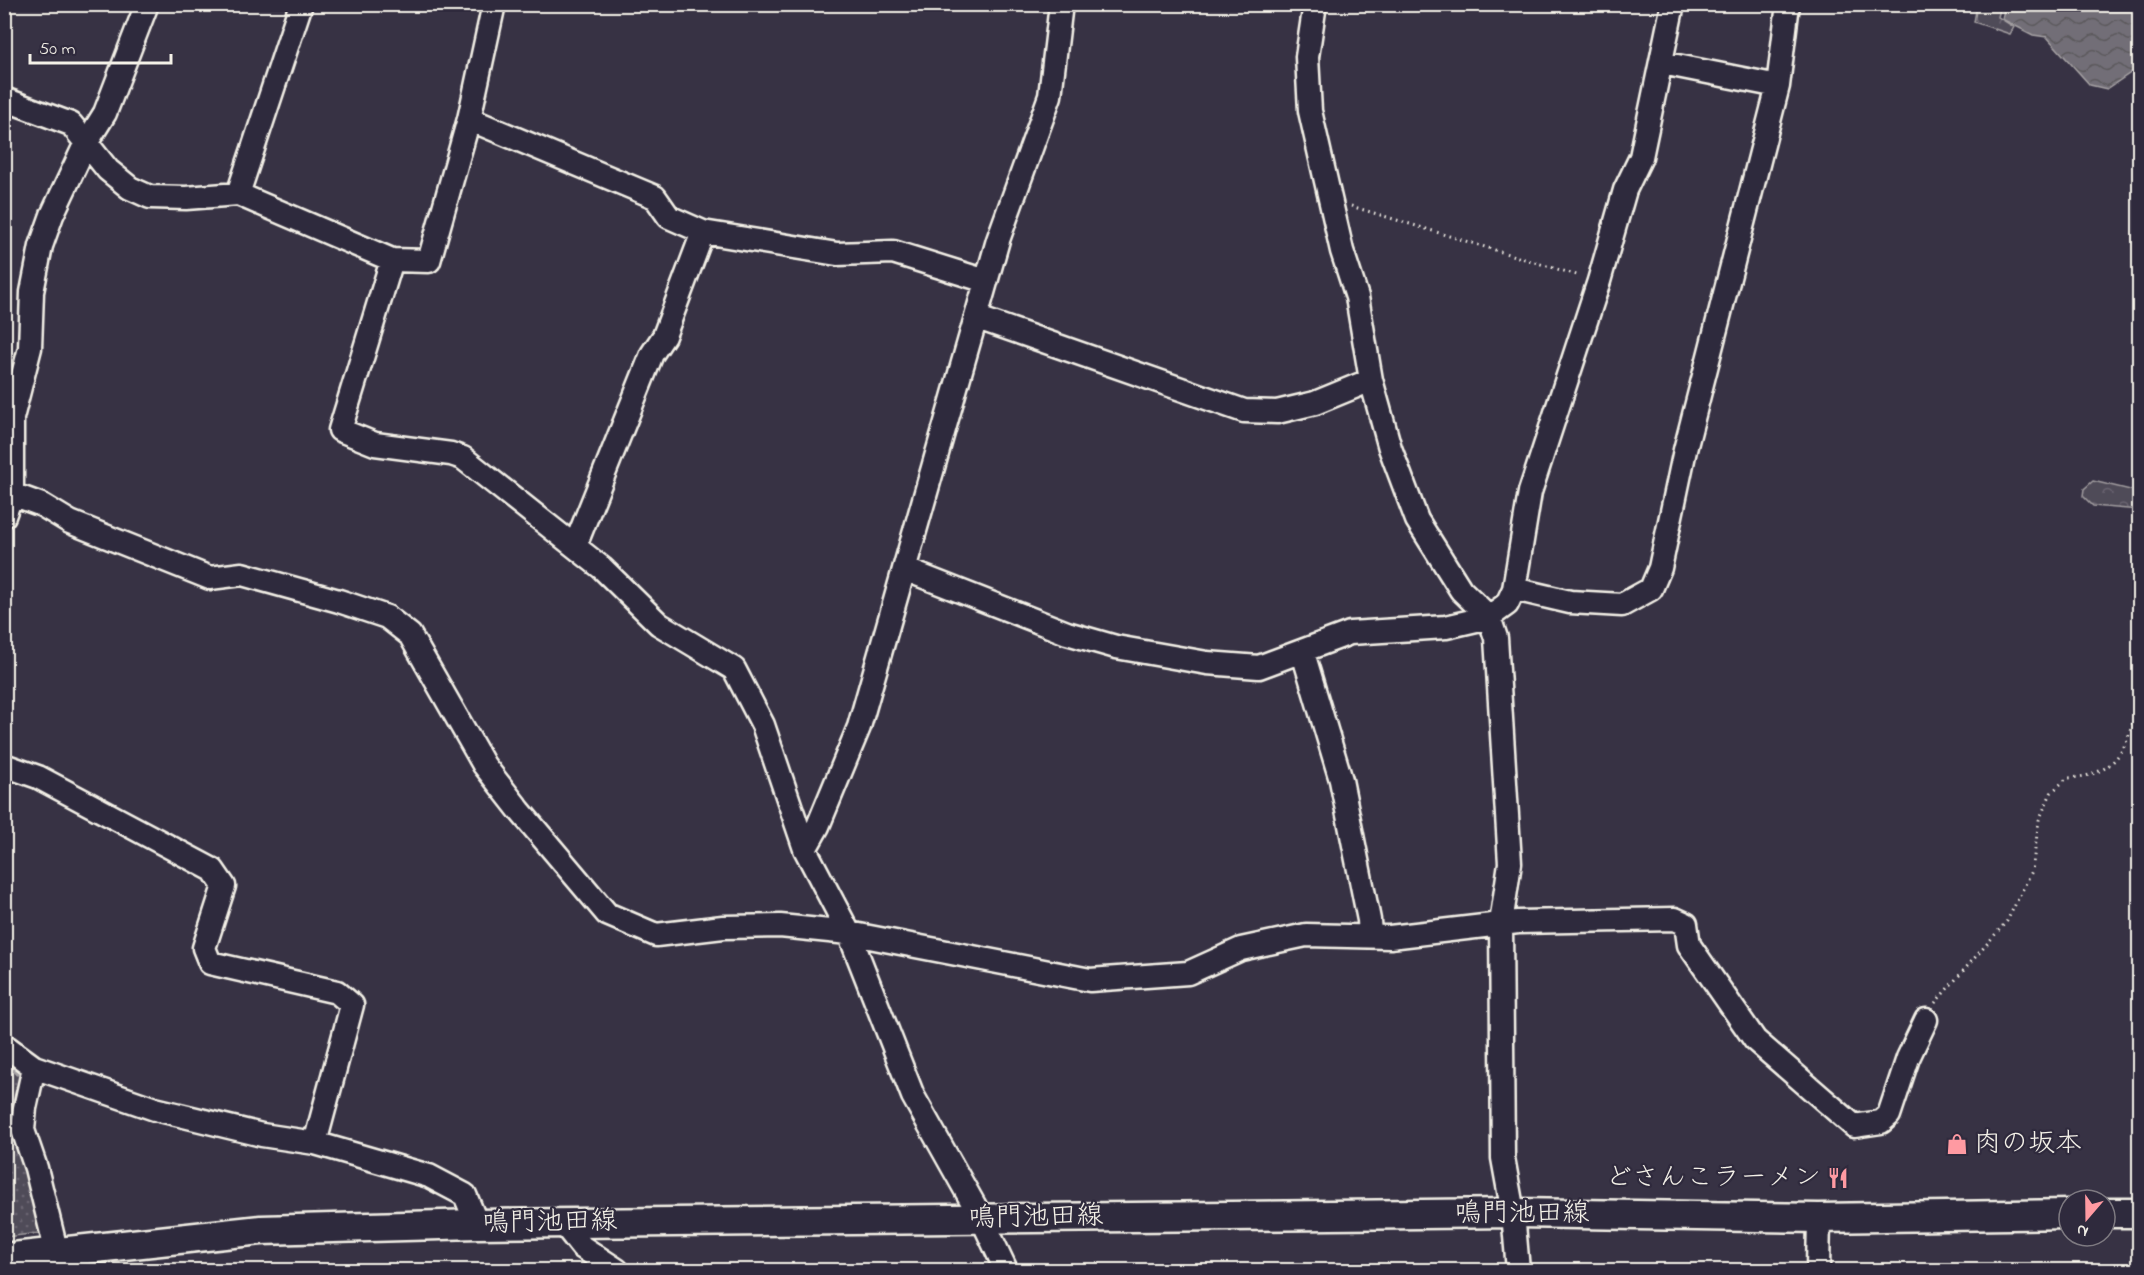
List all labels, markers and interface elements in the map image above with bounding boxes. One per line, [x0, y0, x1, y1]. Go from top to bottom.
scale bar [30, 27, 171, 65]
text: 50 m [39, 37, 76, 63]
place label: 肉の坂本 [1974, 1125, 2082, 1164]
shop icon: 肉の坂本 [1945, 1132, 1969, 1156]
place label: どさんこラーメン [1605, 1159, 1821, 1198]
restaurant icon: どさんこラーメン [1826, 1166, 1850, 1190]
north arrow [2057, 1188, 2117, 1248]
street label: 鳴門池田線 [1455, 1195, 1590, 1234]
street label: 鳴門池田線 [968, 1197, 1104, 1239]
street label: 鳴門池田線 [482, 1202, 618, 1244]
text: N [2073, 1217, 2092, 1243]

